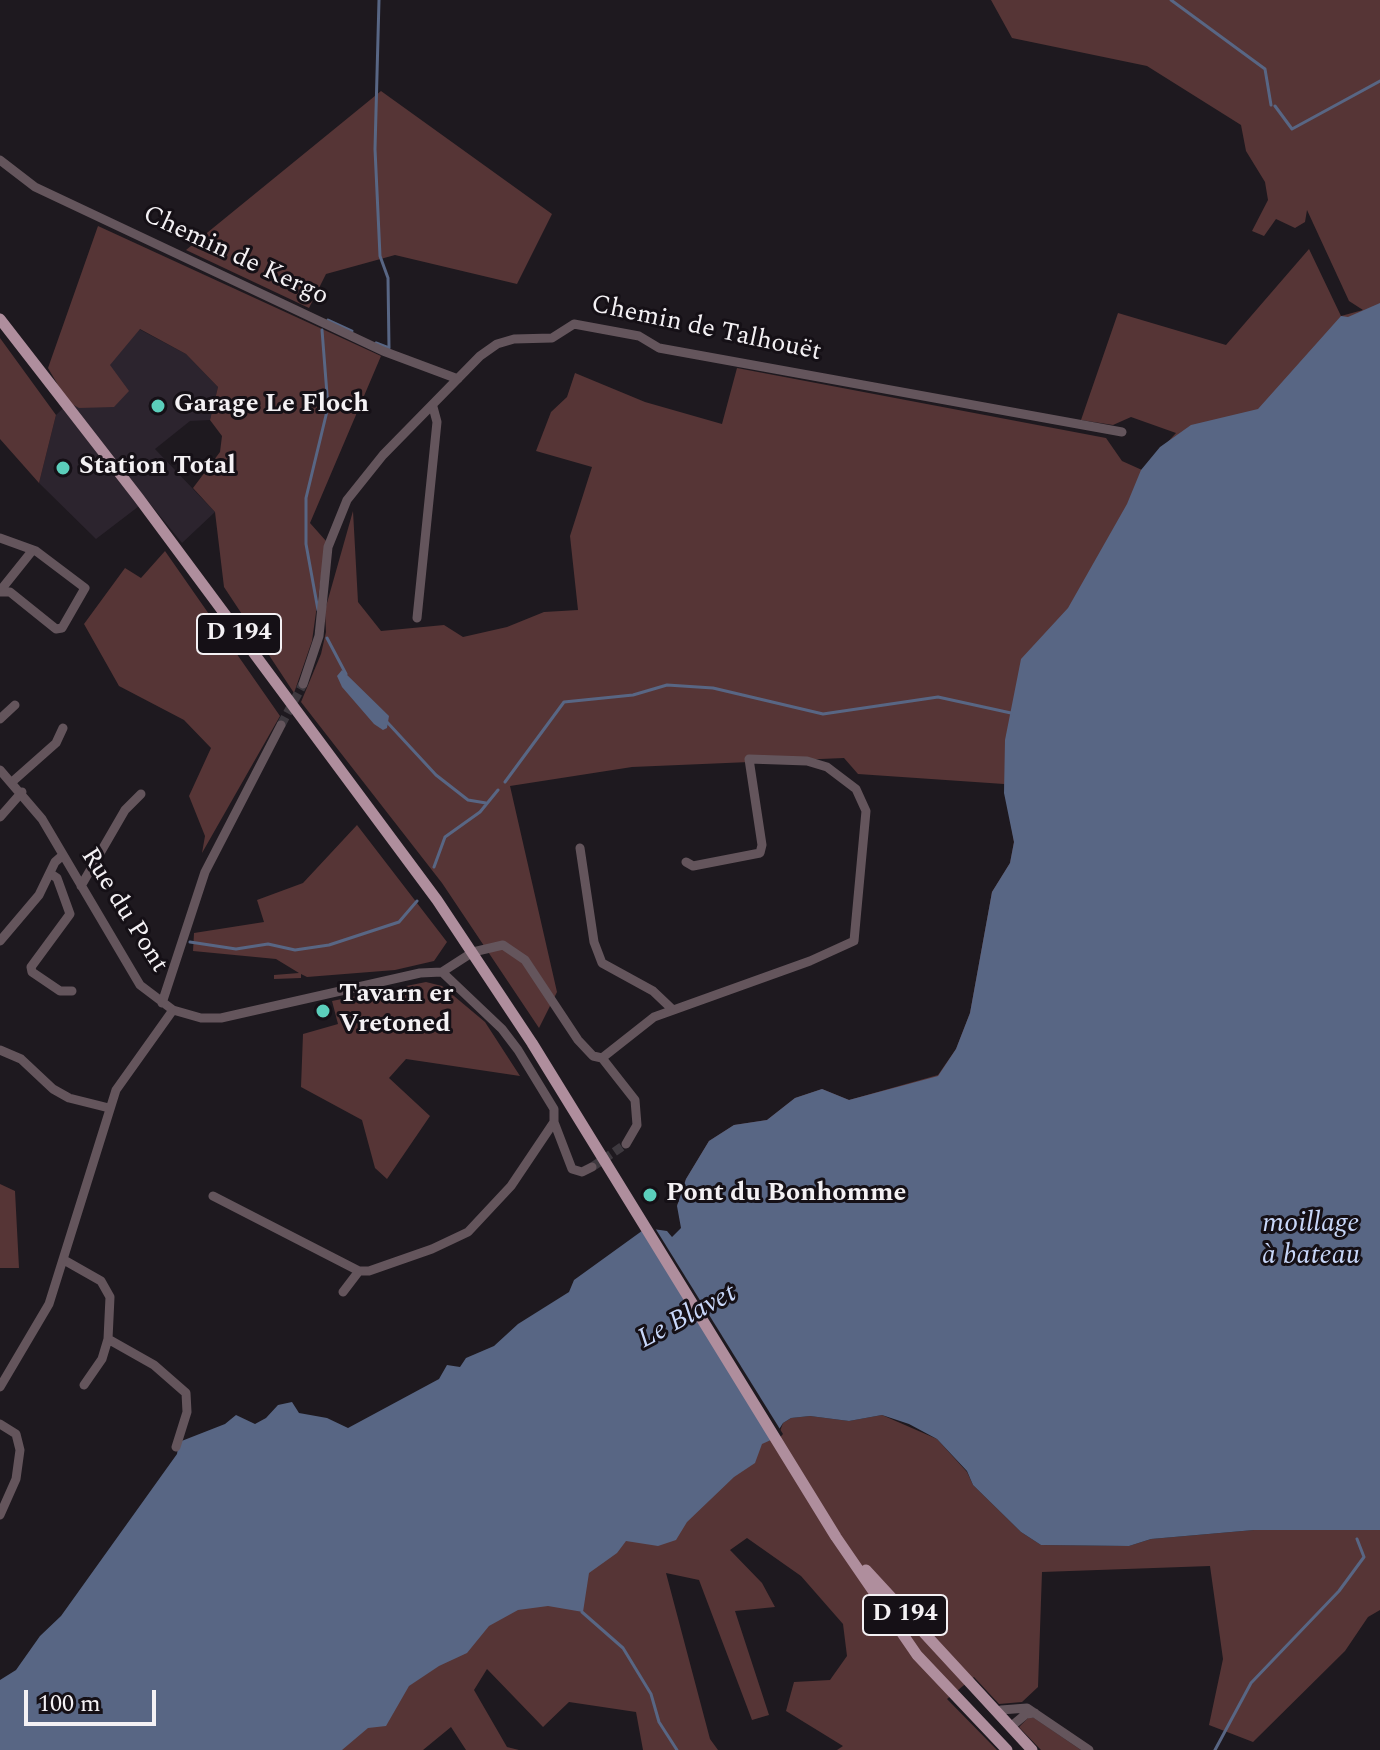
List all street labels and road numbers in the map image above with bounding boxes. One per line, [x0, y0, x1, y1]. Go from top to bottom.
street label: Chemin de Kergo [137, 200, 333, 314]
street label: Chemin de Talhouët [588, 290, 824, 370]
road number: D 194 [197, 614, 281, 654]
street label: Rue du Pont [72, 843, 174, 979]
road number: D 194 [863, 1595, 947, 1635]

